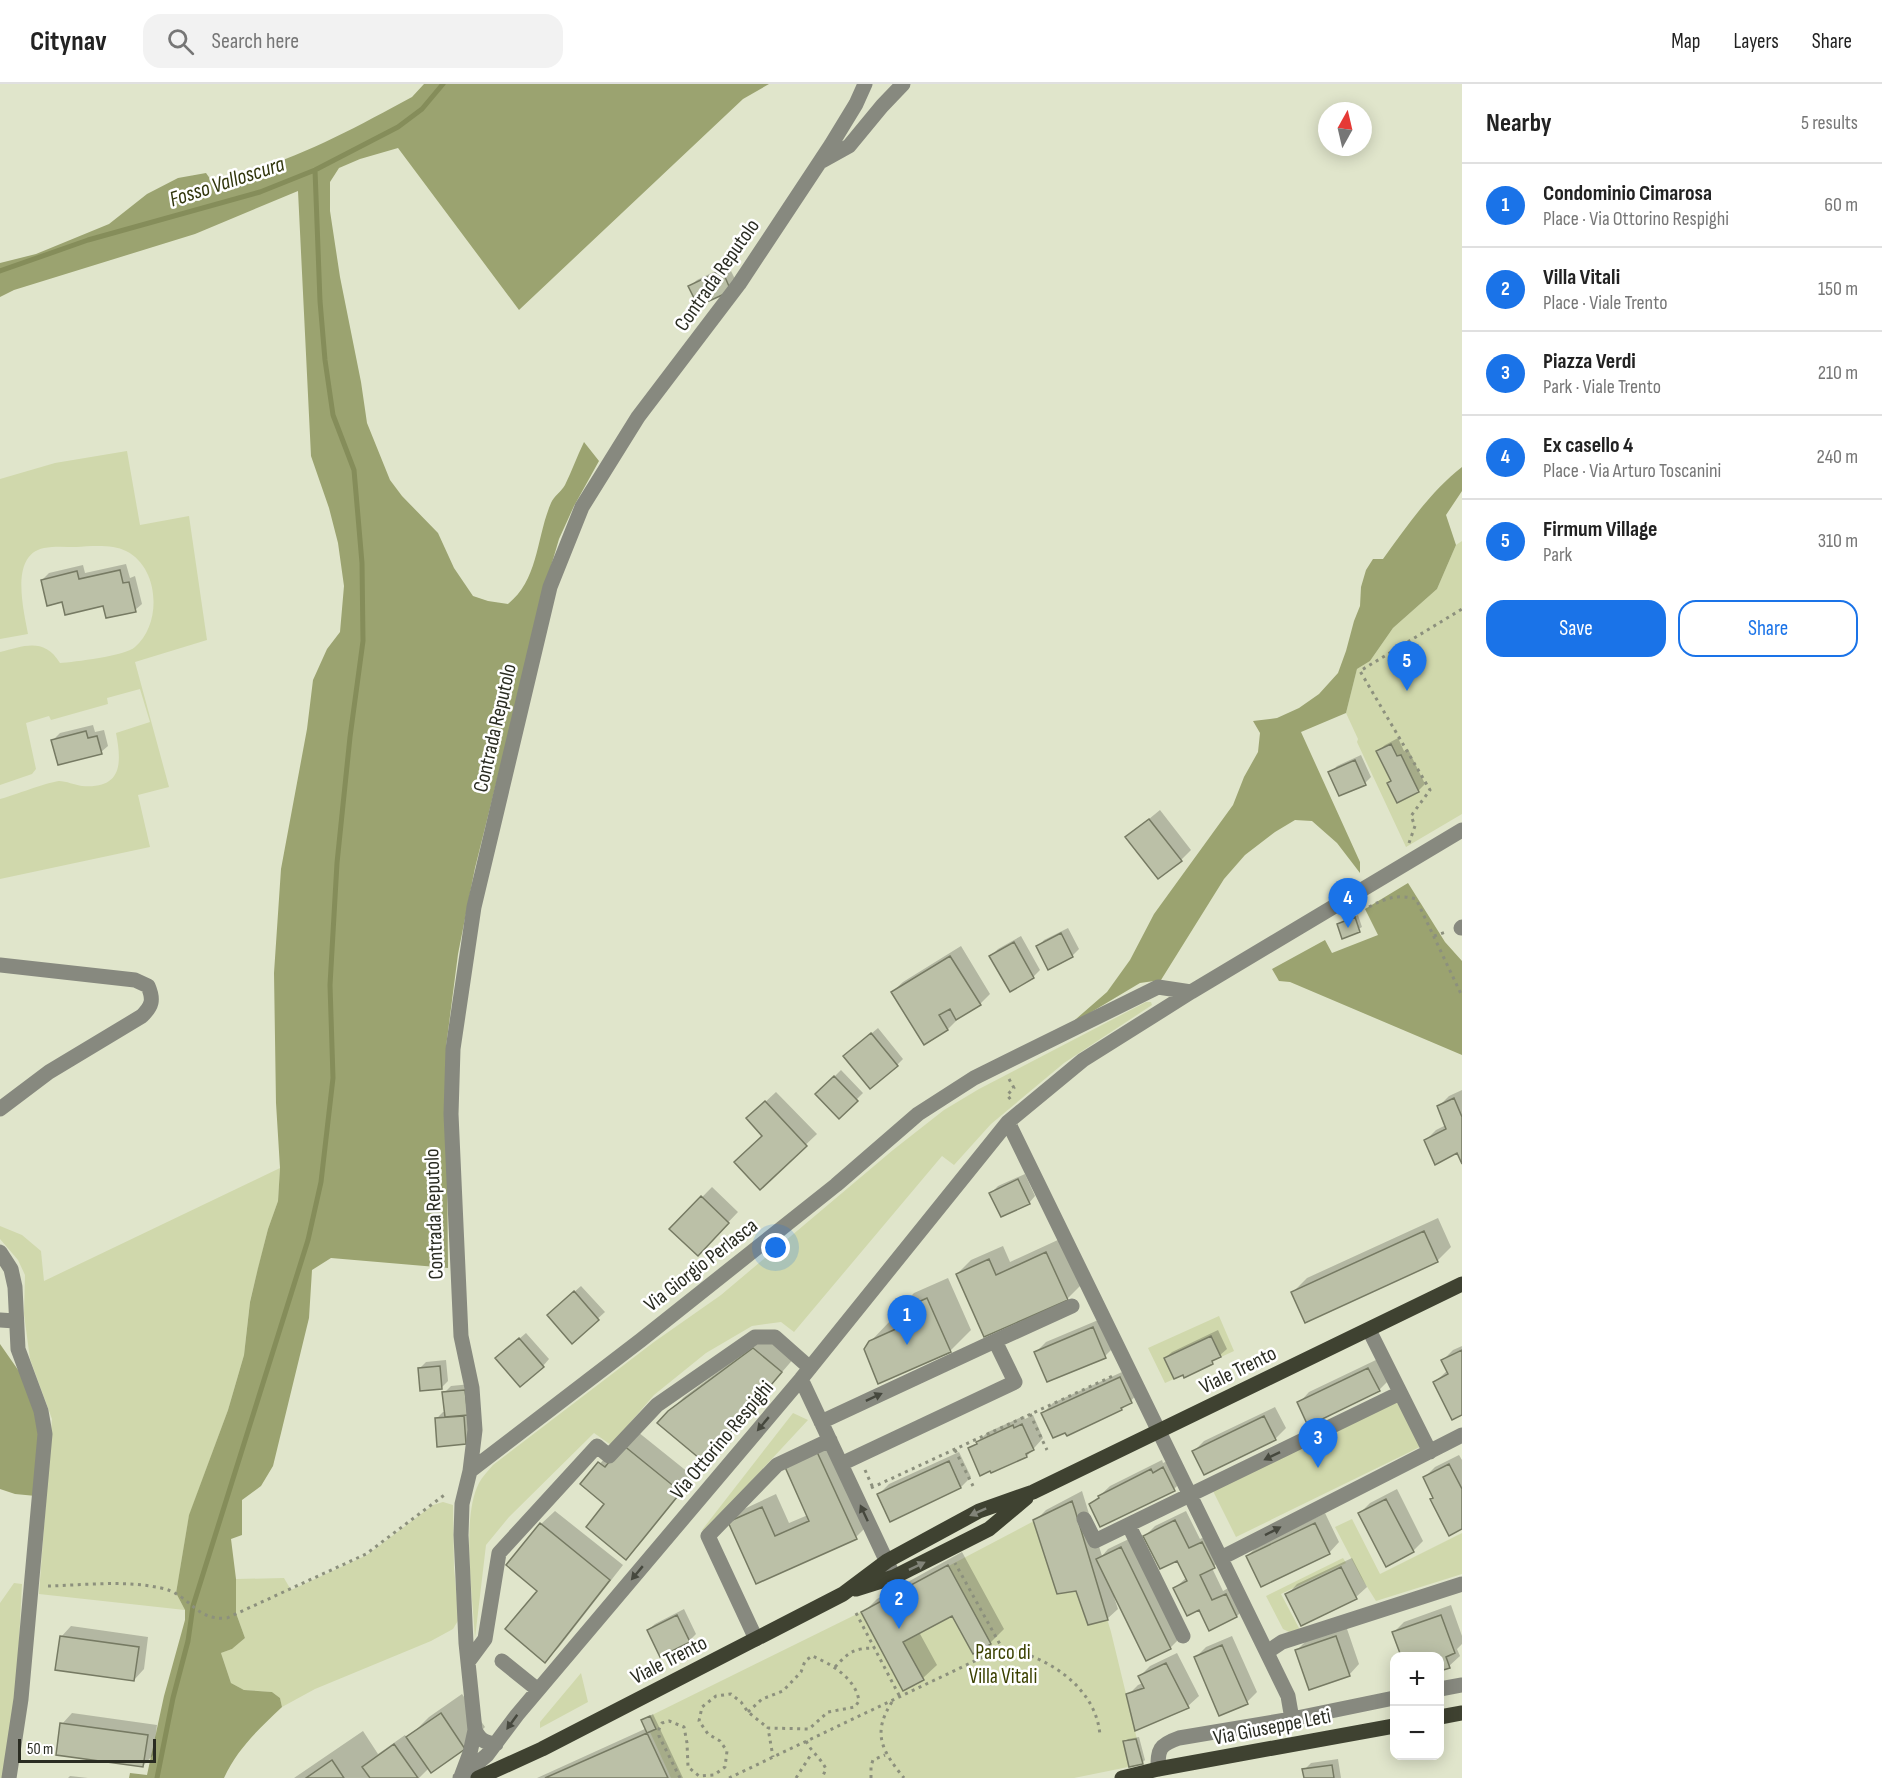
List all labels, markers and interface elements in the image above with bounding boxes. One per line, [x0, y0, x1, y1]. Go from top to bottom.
search box [143, 14, 563, 68]
text: Citynav [30, 25, 107, 58]
icon: search [164, 25, 197, 58]
text: Search here [212, 28, 299, 55]
text: Map [1671, 29, 1700, 54]
text: Layers [1733, 29, 1779, 54]
text: Share [1812, 29, 1852, 54]
north arrow [1318, 102, 1372, 156]
text: Nearby [1486, 108, 1552, 139]
text: 5 results [1801, 111, 1858, 135]
water label: Fosso Valloscura [166, 151, 288, 213]
text: Condominio Cimarosa [1543, 180, 1712, 207]
text: 1 [1502, 193, 1509, 217]
text: 60 m [1824, 193, 1858, 217]
text: Place · Via Ottorino Respighi [1543, 207, 1729, 231]
street label: Contrada Reputolo [669, 214, 765, 336]
text: Villa Vitali [1543, 264, 1620, 291]
text: 2 [1501, 277, 1510, 301]
text: 150 m [1818, 277, 1858, 301]
text: Place · Viale Trento [1543, 291, 1668, 315]
text: Piazza Verdi [1543, 348, 1636, 375]
text: 3 [1501, 361, 1510, 385]
text: 210 m [1818, 361, 1858, 385]
text: Park · Viale Trento [1543, 375, 1661, 399]
text: Ex casello 4 [1543, 432, 1633, 459]
text: 4 [1501, 445, 1510, 469]
text: 240 m [1817, 445, 1858, 469]
text: Place · Via Arturo Toscanini [1543, 459, 1721, 483]
text: Firmum Village [1543, 516, 1657, 543]
text: 5 [1501, 529, 1510, 553]
text: 310 m [1818, 529, 1858, 553]
text: Park [1543, 543, 1572, 567]
button: Save [1486, 600, 1666, 657]
button: Share [1678, 600, 1858, 657]
pin: 5 [1388, 642, 1426, 691]
street label: Contrada Reputolo [468, 661, 522, 795]
pin: 4 [1328, 878, 1368, 928]
street label: Contrada Reputolo [419, 1148, 449, 1280]
street label: Via Giorgio Perlasca [639, 1213, 763, 1317]
your location [761, 1233, 790, 1262]
pin: 1 [888, 1296, 926, 1345]
street label: Viale Trento [1196, 1341, 1280, 1399]
street label: Via Ottorino Respighi [665, 1376, 779, 1504]
one-way arrow [866, 1393, 883, 1402]
one-way arrow [757, 1416, 770, 1432]
pin: 3 [1298, 1418, 1338, 1468]
one-way arrow [1264, 1451, 1281, 1460]
one-way arrow [859, 1504, 868, 1521]
one-way arrow [969, 1507, 987, 1517]
one-way arrow [1265, 1526, 1282, 1536]
one-way arrow [908, 1561, 925, 1570]
one-way arrow [631, 1565, 644, 1581]
pin: 2 [880, 1580, 918, 1629]
street label: Viale Trento [627, 1630, 711, 1690]
park label: Parco di Villa Vitali [969, 1640, 1037, 1689]
map controls [1390, 1652, 1444, 1760]
button: + [1390, 1652, 1444, 1706]
street label: Via Giuseppe Leti [1211, 1703, 1333, 1751]
button: − [1390, 1706, 1444, 1760]
one-way arrow [506, 1713, 518, 1729]
scale bar [18, 1736, 156, 1764]
text: 50 m [27, 1740, 53, 1759]

